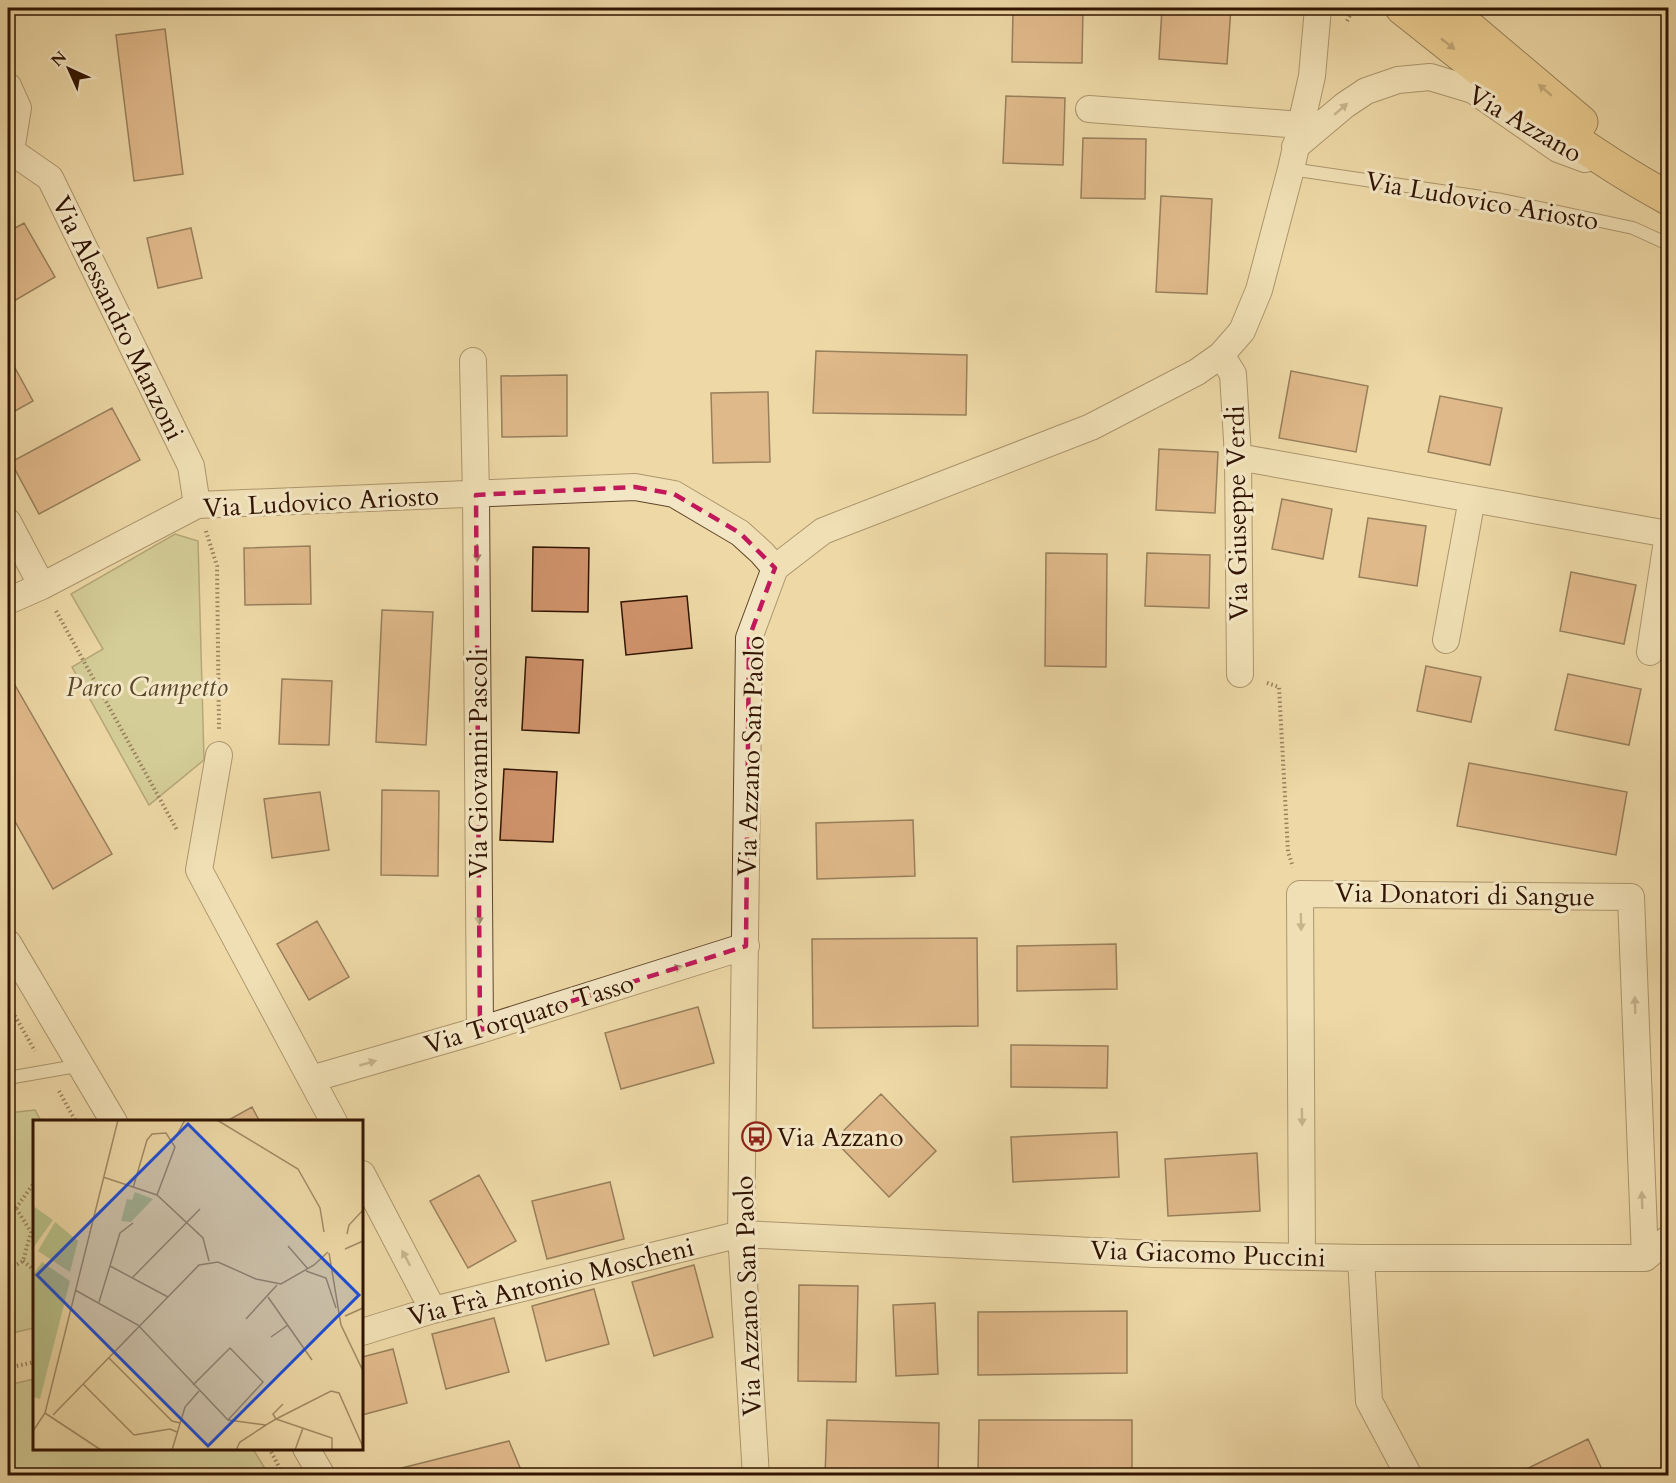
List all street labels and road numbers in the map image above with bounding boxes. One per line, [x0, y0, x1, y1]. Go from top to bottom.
street label: Via Azzano [1462, 77, 1588, 171]
street label: Via Ludovico Ariosto [1363, 163, 1601, 239]
street label: Via Alessandro Manzoni [44, 190, 192, 446]
street label: Via Giuseppe Verdi [1218, 405, 1256, 621]
street label: Via Ludovico Ariosto [202, 478, 440, 526]
street label: Via Azzano San Paolo [729, 635, 773, 877]
street label: Via Giovanni Pascoli [461, 648, 496, 878]
street label: Via Donatori di Sangue [1335, 875, 1595, 915]
street label: Via Torquato Tasso [420, 965, 638, 1063]
street label: Via Azzano San Paolo [726, 1175, 770, 1417]
street label: Via Frà Antonio Moscheni [405, 1230, 697, 1334]
street label: Via Giacomo Puccini [1090, 1232, 1326, 1276]

